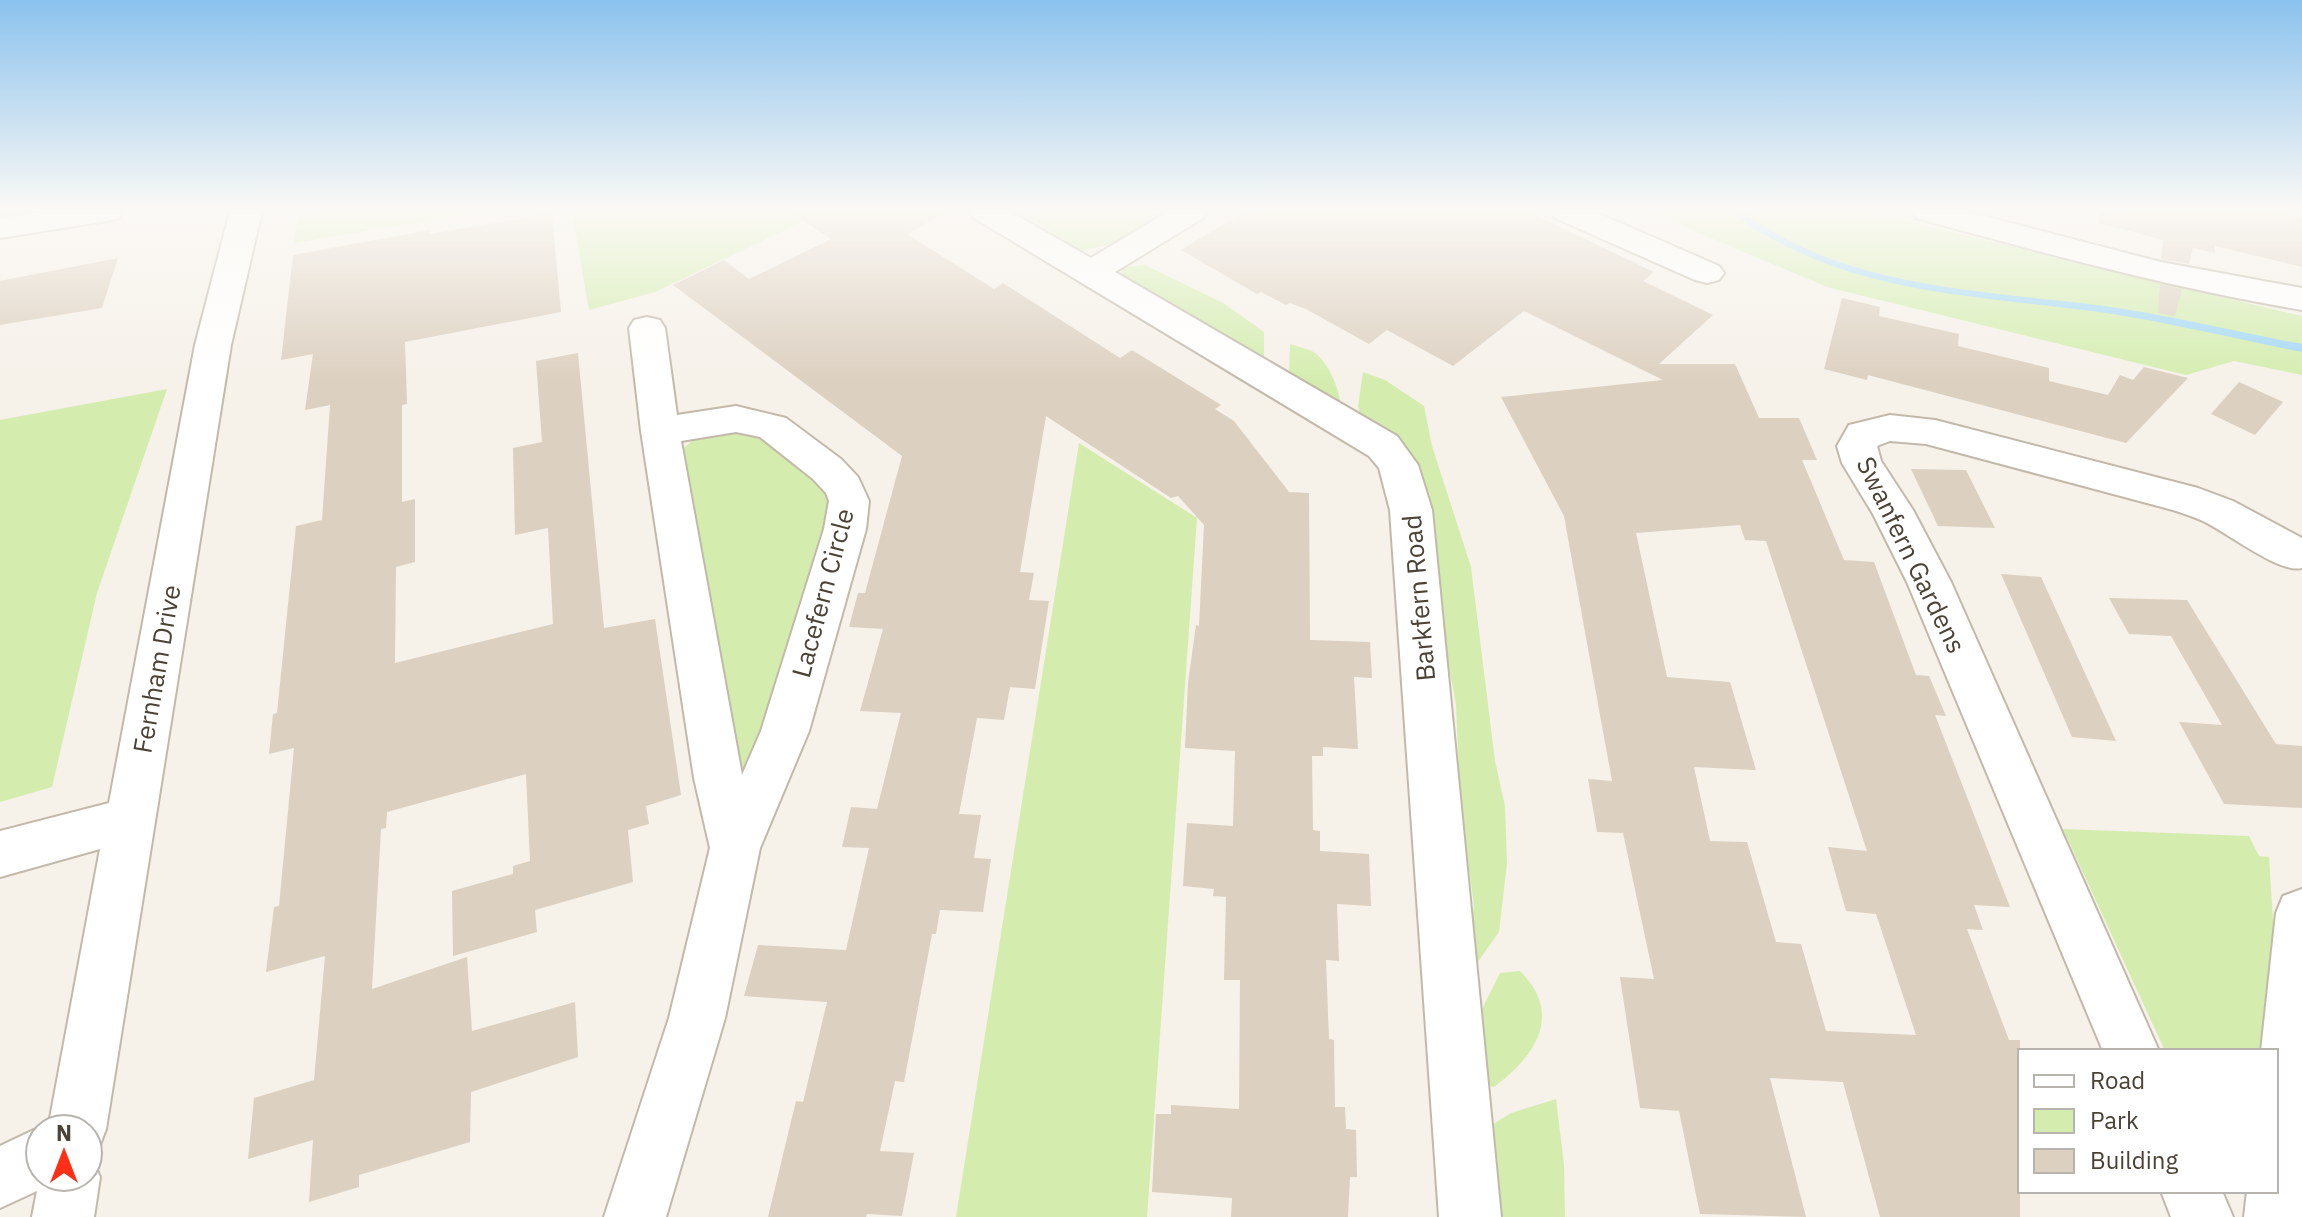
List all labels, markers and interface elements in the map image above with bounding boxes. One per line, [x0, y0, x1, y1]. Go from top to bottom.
street label: Swanfern Gardens [1850, 451, 1974, 658]
street label: Lacefern Circle [783, 504, 861, 681]
street label: Barkfern Road [1394, 513, 1442, 683]
street label: Fernham Drive [124, 582, 188, 756]
legend [2018, 1049, 2278, 1193]
text: Road [2090, 1064, 2145, 1096]
text: Park [2090, 1104, 2139, 1136]
north arrow [24, 1113, 104, 1193]
text: N [56, 1118, 72, 1147]
text: Building [2090, 1144, 2178, 1176]

